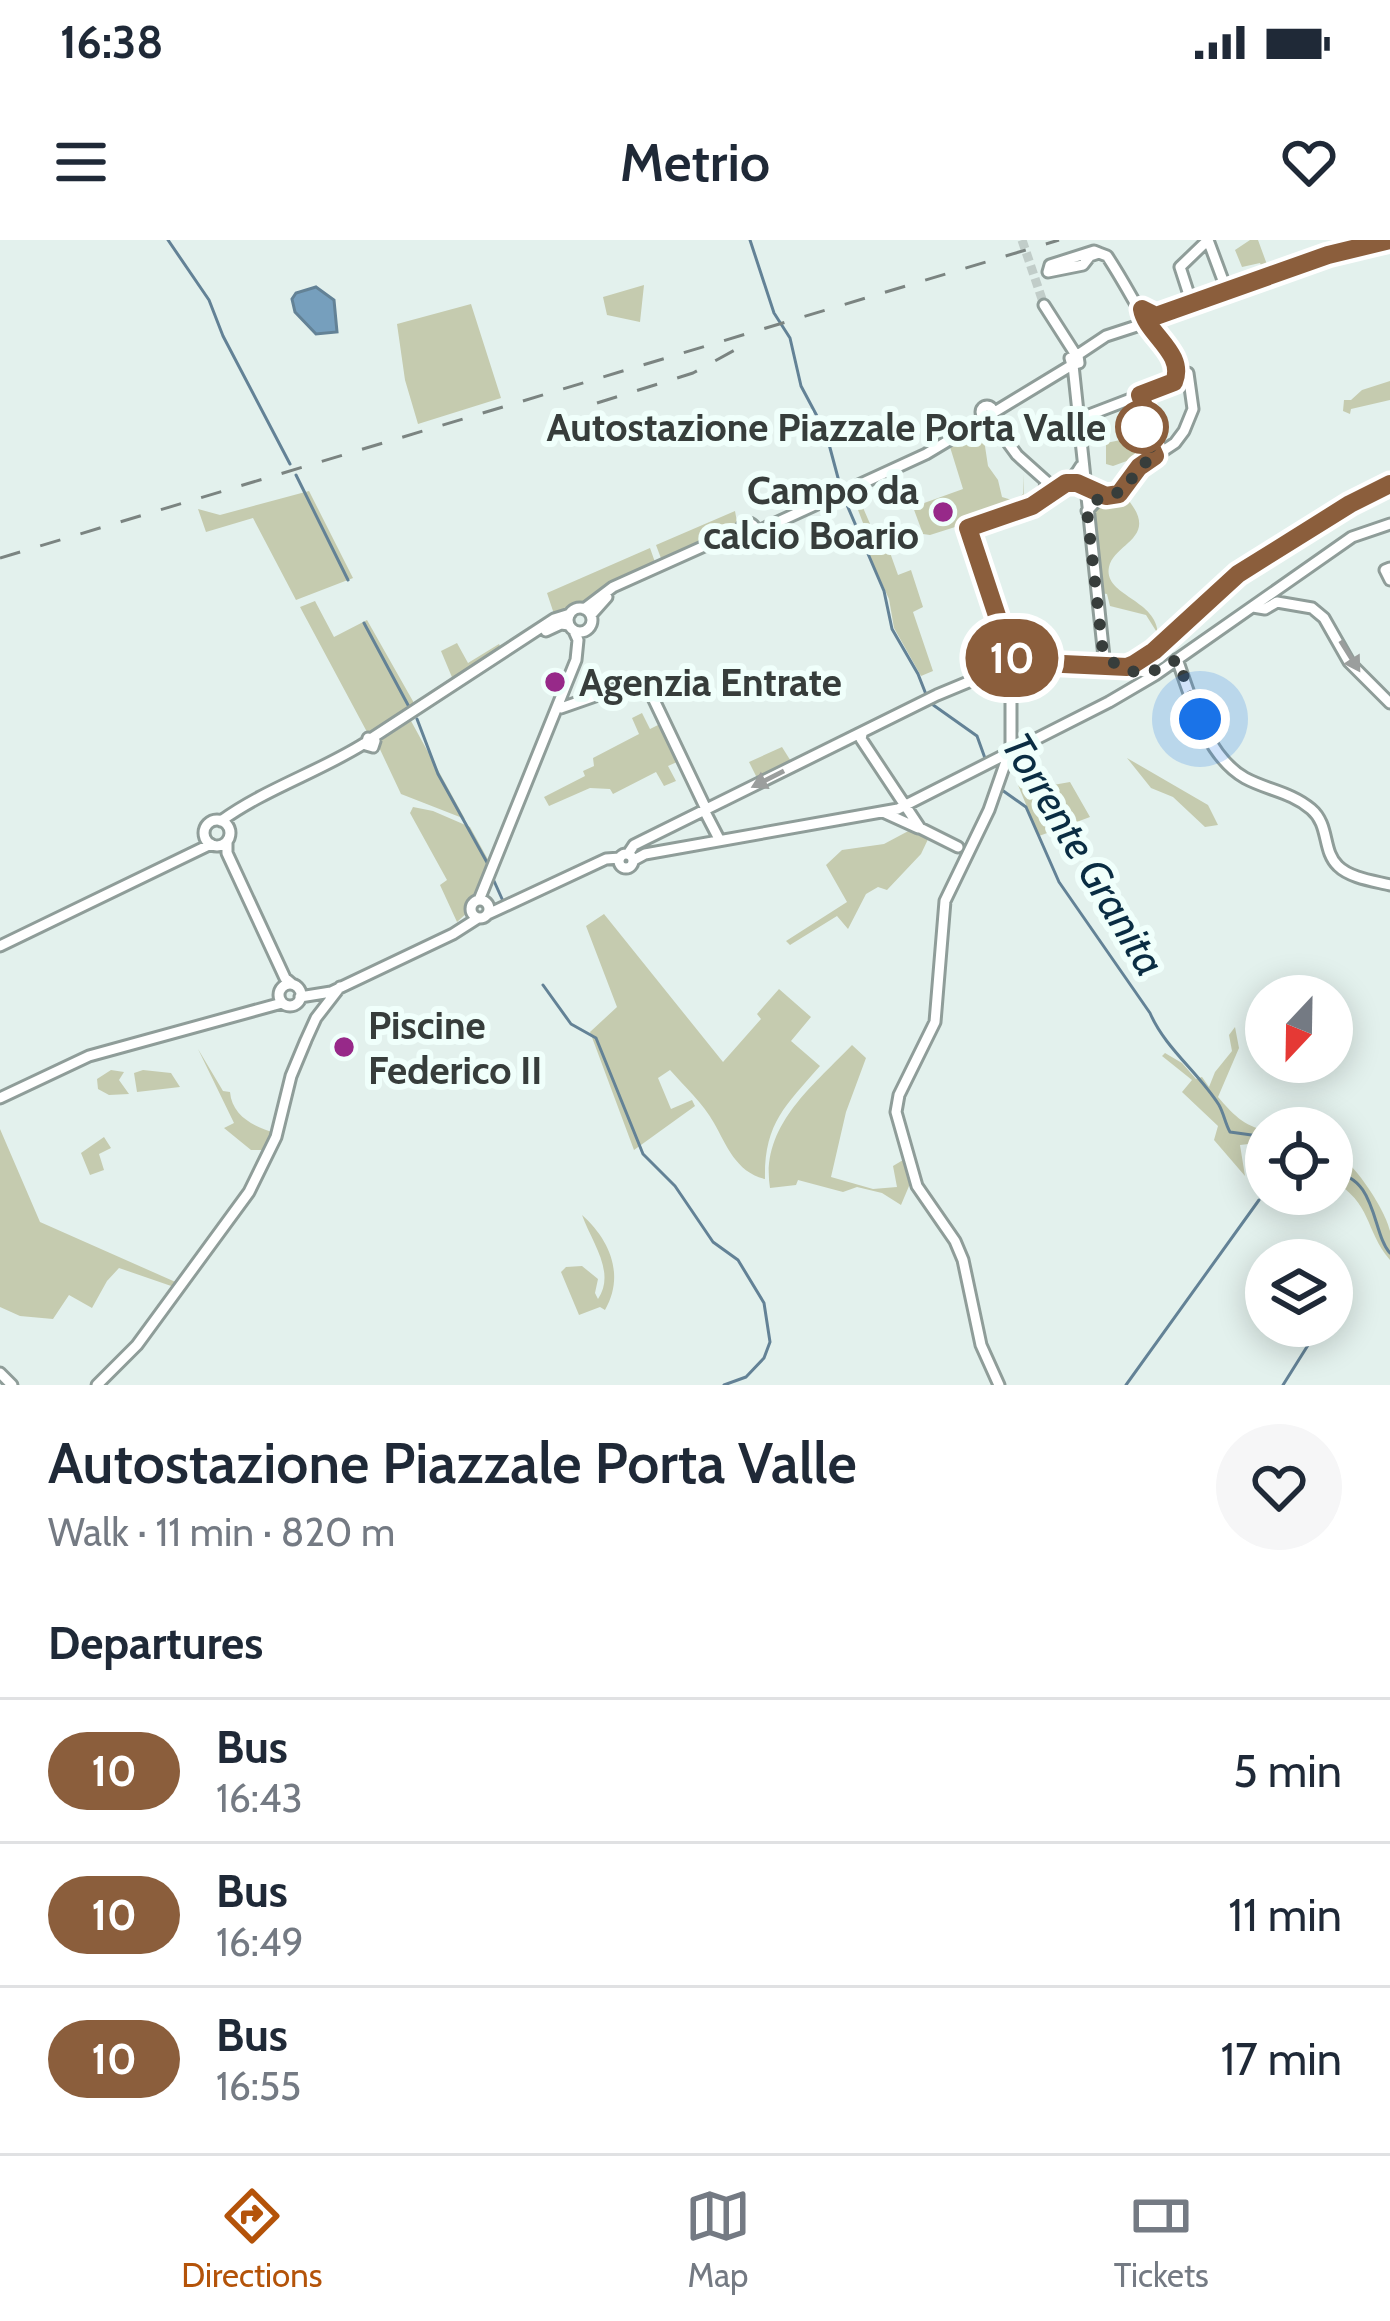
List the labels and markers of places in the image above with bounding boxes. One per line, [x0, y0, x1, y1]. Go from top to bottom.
marker: Autostazione Piazzale Porta Valle [1117, 402, 1167, 452]
place label: Autostazione Piazzale Porta Valle [547, 403, 1106, 451]
place label: Campo da calcio Boario [703, 466, 919, 559]
marker: Campo da calcio Boario [930, 499, 956, 525]
place label: Agenzia Entrate [579, 658, 842, 706]
marker: Agenzia Entrate [542, 669, 568, 695]
place label: Piscine Federico II [368, 1001, 542, 1094]
marker: Piscine Federico II [331, 1034, 357, 1060]

